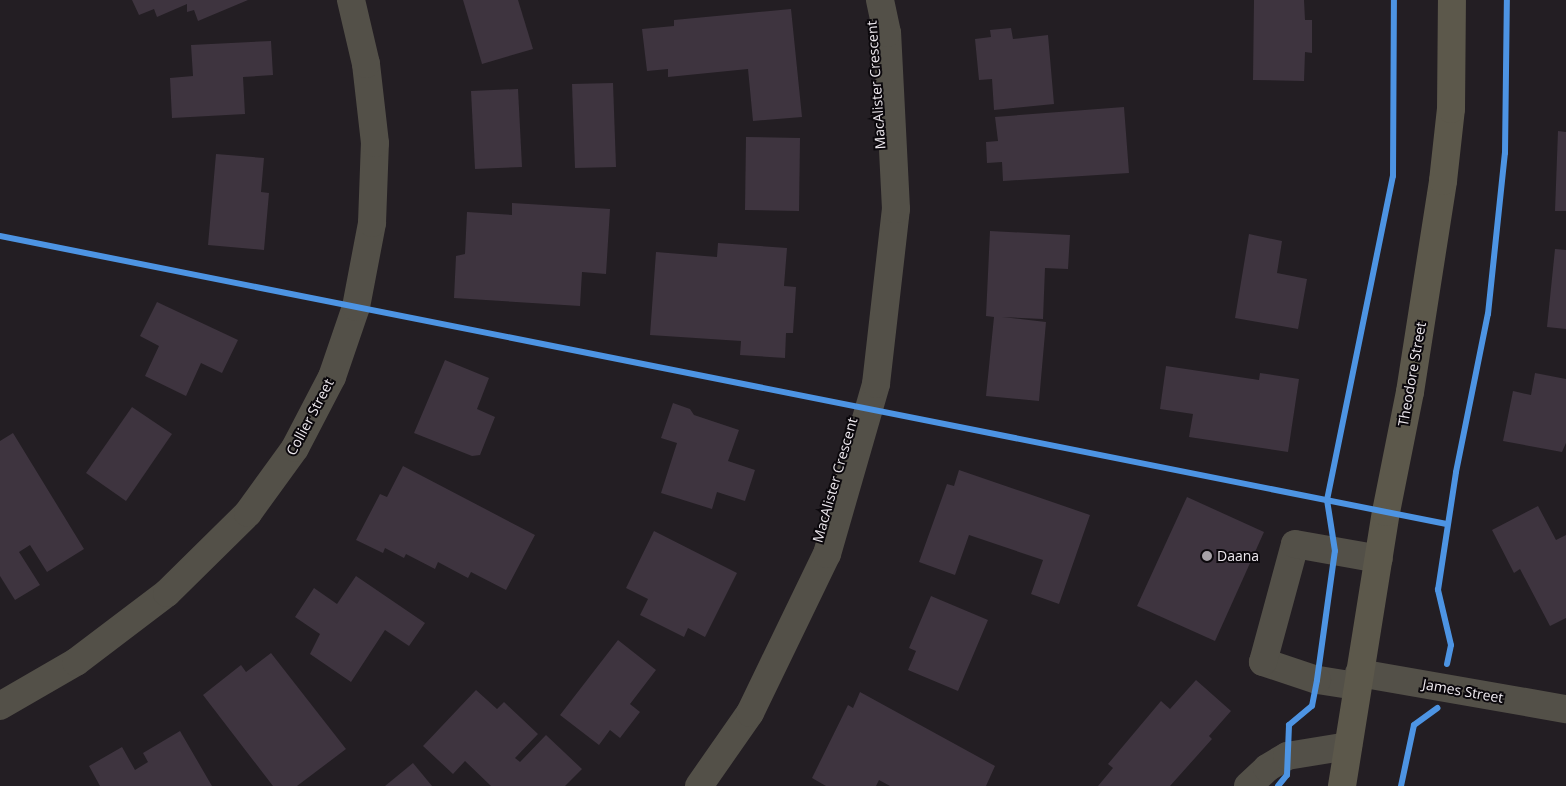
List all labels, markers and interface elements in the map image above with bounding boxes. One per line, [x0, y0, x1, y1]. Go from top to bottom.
street label: MacAlister Crescent [863, 20, 889, 150]
street label: Theodore Street [1395, 320, 1429, 428]
street label: Collier Street [283, 376, 337, 458]
street label: MacAlister Crescent [809, 416, 861, 544]
place label: Daana [1217, 548, 1259, 564]
marker: Daana [1201, 550, 1213, 562]
street label: James Street [1421, 676, 1505, 706]

